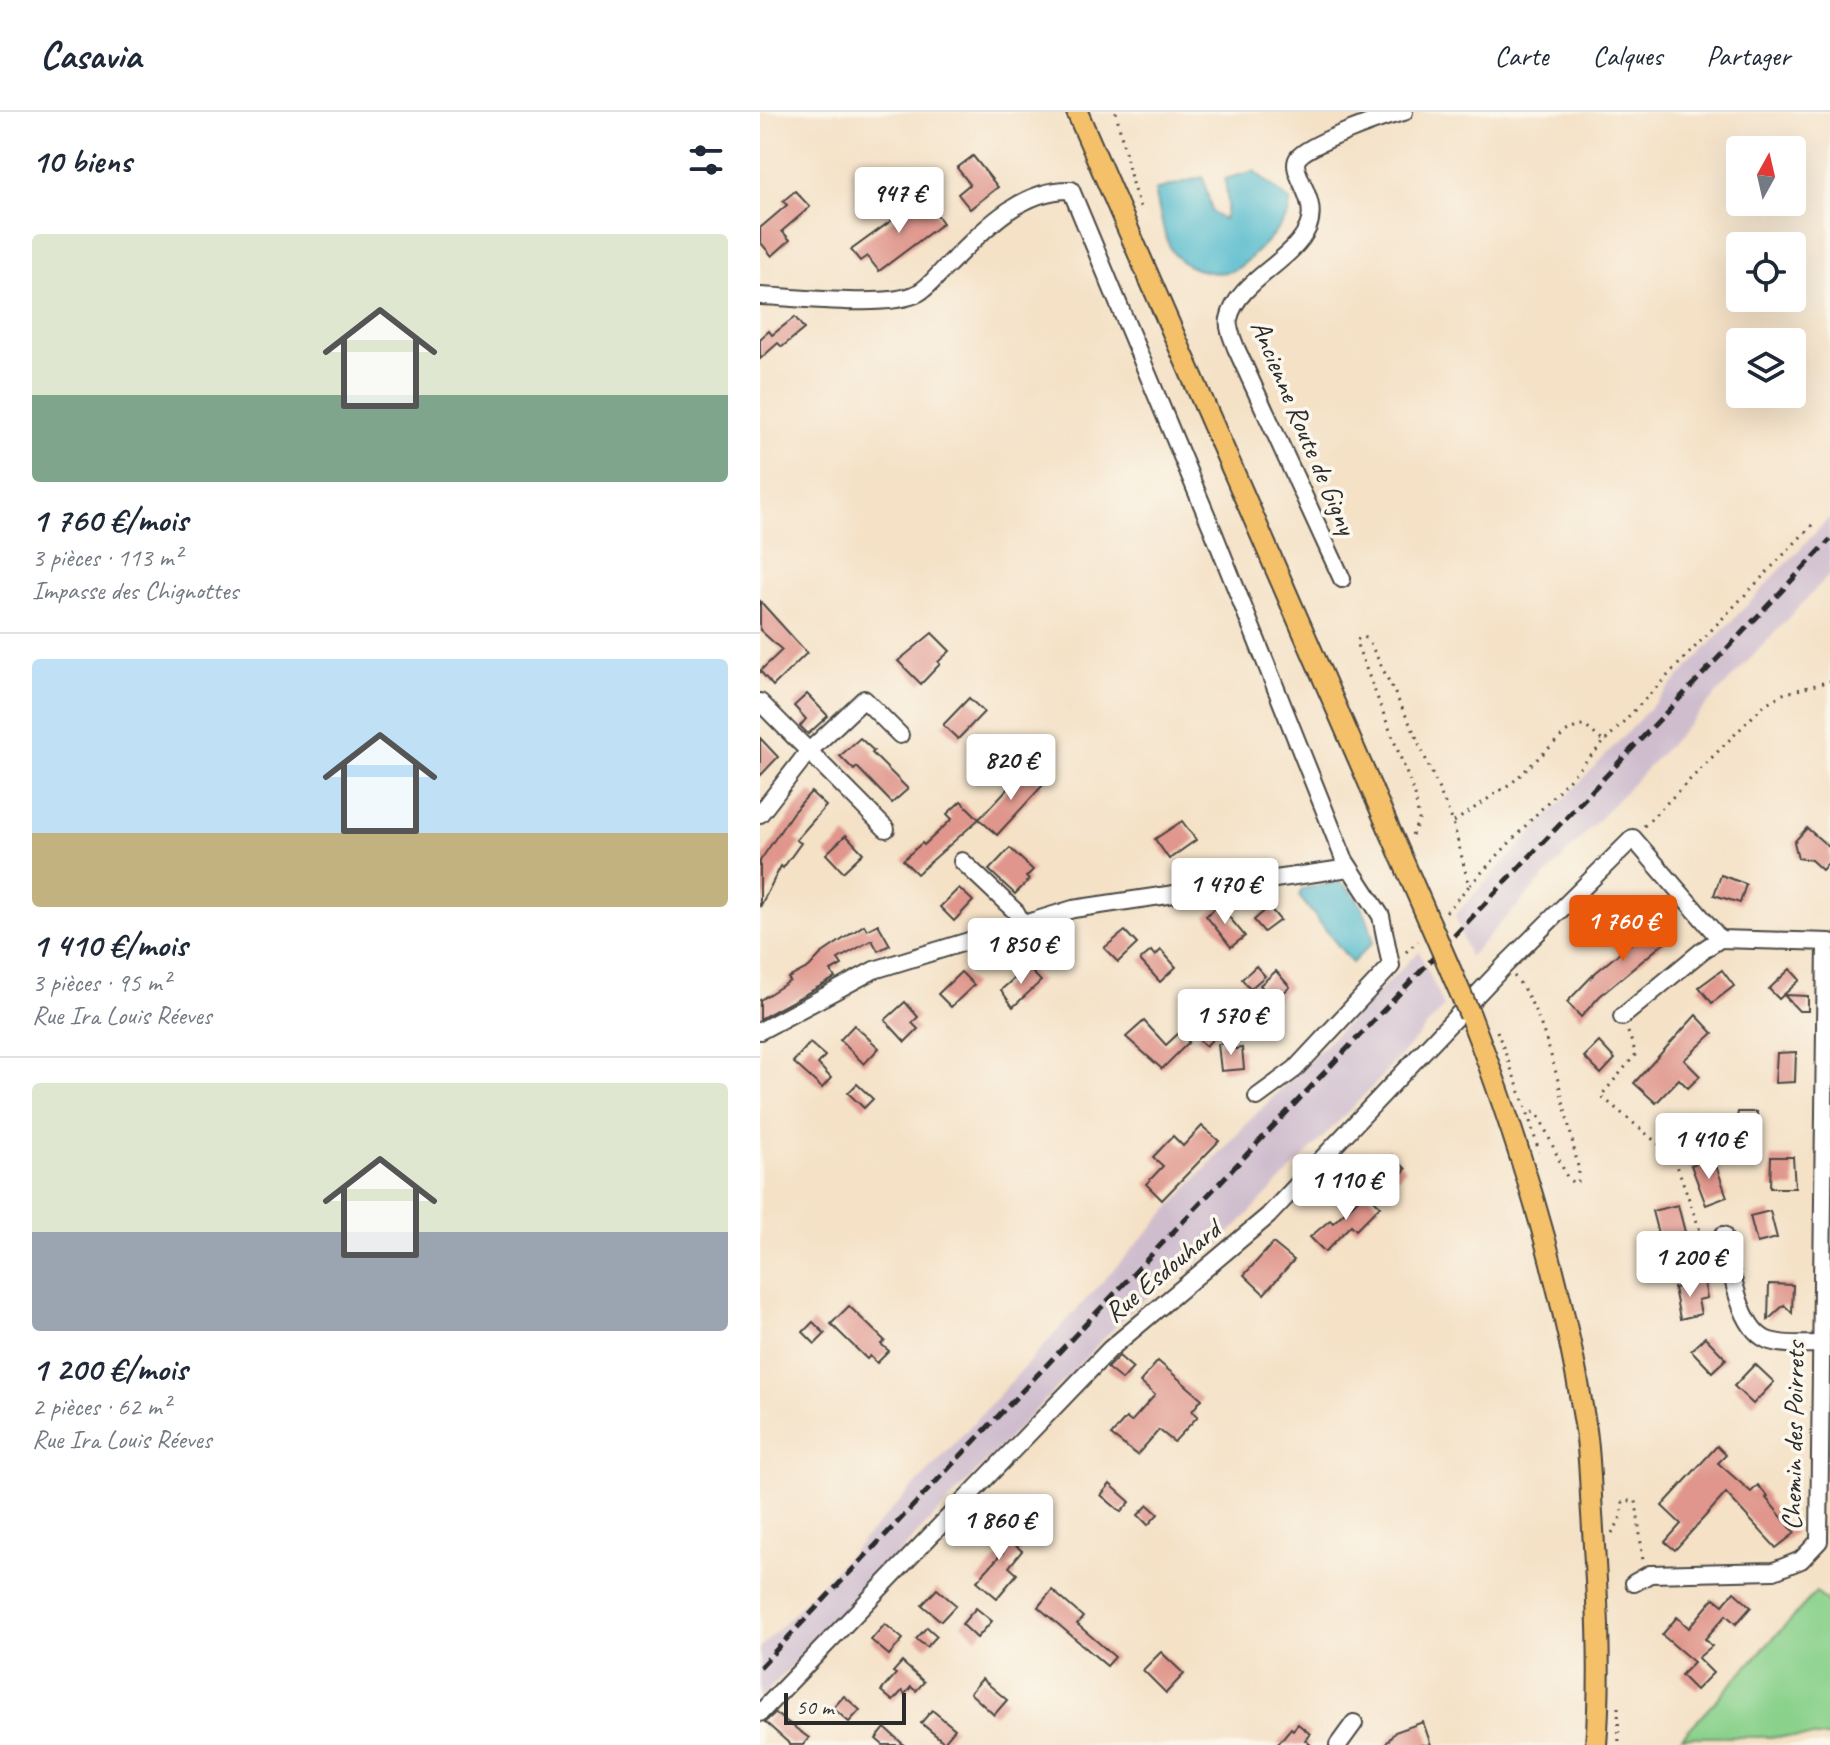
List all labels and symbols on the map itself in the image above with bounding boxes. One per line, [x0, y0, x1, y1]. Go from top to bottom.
north arrow [1726, 136, 1806, 216]
pin: 947 € [843, 167, 955, 235]
street label: Ancienne Route de Gigny [1243, 314, 1366, 542]
pin: 820 € [955, 734, 1067, 802]
pin: 1 470 € [1151, 858, 1299, 926]
pin: 1 760 € [1549, 895, 1697, 963]
pin: 1 850 € [947, 918, 1095, 986]
pin: 1 570 € [1157, 989, 1305, 1057]
pin: 1 410 € [1635, 1113, 1783, 1181]
pin: 1 110 € [1272, 1154, 1420, 1222]
street label: Rue Esdouhard [1097, 1210, 1230, 1330]
pin: 1 200 € [1616, 1231, 1764, 1299]
street label: Chemin des Poirrets [1774, 1339, 1812, 1531]
pin: 1 860 € [925, 1494, 1073, 1562]
scale bar [784, 1689, 906, 1725]

